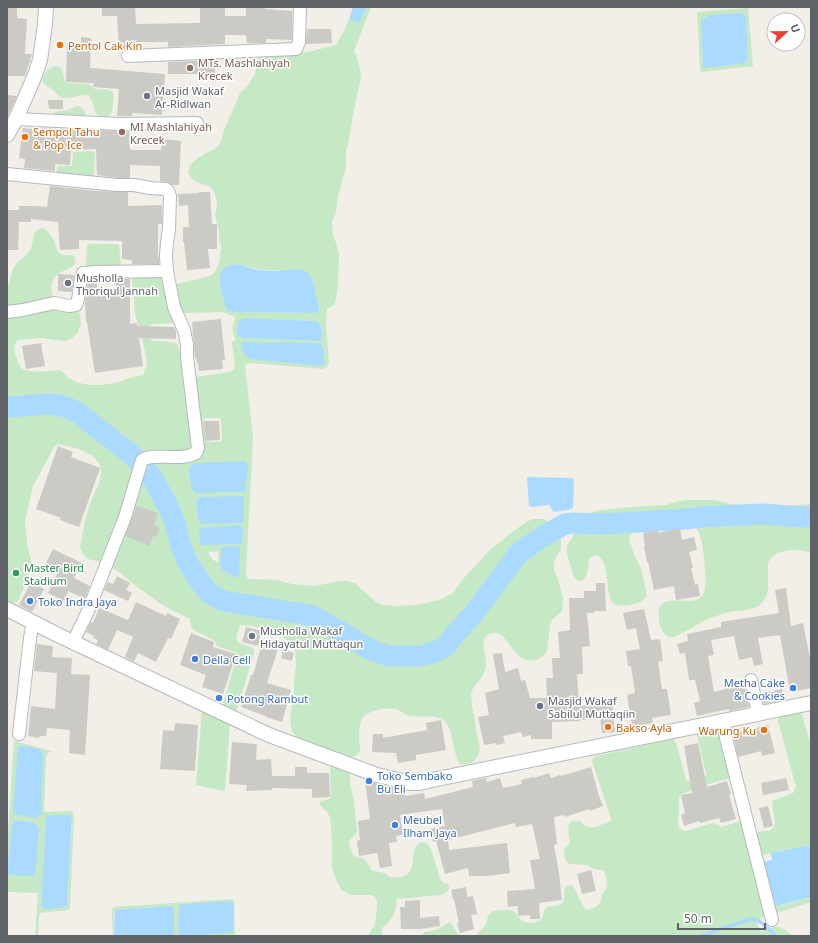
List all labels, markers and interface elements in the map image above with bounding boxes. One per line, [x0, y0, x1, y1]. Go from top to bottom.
north arrow [766, 12, 806, 52]
text: U [787, 21, 804, 35]
place label: Pentol Cak Kin [68, 38, 142, 53]
marker: Pentol Cak Kin [55, 40, 65, 50]
place label: MTs. Mashlahiyah Krecek [198, 55, 290, 83]
marker: MTs. Mashlahiyah Krecek [185, 63, 195, 73]
place label: Masjid Wakaf Ar-Ridlwan [155, 83, 225, 111]
marker: Masjid Wakaf Ar-Ridlwan [142, 91, 152, 101]
place label: MI Mashlahiyah Krecek [130, 119, 212, 147]
place label: Sempol Tahu & Pop Ice [33, 124, 100, 152]
marker: MI Mashlahiyah Krecek [117, 127, 127, 137]
marker: Sempol Tahu & Pop Ice [20, 132, 30, 142]
place label: Musholla Thoriqul Jannah [76, 270, 158, 298]
marker: Musholla Thoriqul Jannah [63, 278, 73, 288]
place label: Master Bird Stadium [24, 560, 84, 588]
marker: Master Bird Stadium [11, 568, 21, 578]
place label: Toko Indra Jaya [38, 594, 117, 609]
marker: Toko Indra Jaya [25, 596, 35, 606]
place label: Musholla Wakaf Hidayatul Muttaqun [260, 623, 363, 651]
marker: Musholla Wakaf Hidayatul Muttaqun [247, 631, 257, 641]
place label: Della Cell [203, 652, 251, 667]
marker: Della Cell [190, 654, 200, 664]
place label: Metha Cake & Cookies [724, 675, 785, 703]
marker: Metha Cake & Cookies [788, 683, 798, 693]
place label: Potong Rambut [227, 691, 308, 706]
marker: Potong Rambut [214, 693, 224, 703]
place label: Masjid Wakaf Sabilul Muttaqiin [548, 693, 635, 721]
marker: Masjid Wakaf Sabilul Muttaqiin [535, 701, 545, 711]
place label: Bakso Ayla [616, 720, 672, 735]
marker: Bakso Ayla [603, 722, 613, 732]
place label: Warung Ku [698, 723, 756, 738]
marker: Warung Ku [759, 725, 769, 735]
place label: Toko Sembako Bu Eli [377, 768, 453, 796]
marker: Toko Sembako Bu Eli [364, 776, 374, 786]
place label: Meubel Ilham Jaya [403, 812, 457, 840]
marker: Meubel Ilham Jaya [390, 820, 400, 830]
scale bar [678, 905, 765, 931]
text: 50 m [684, 910, 712, 927]

